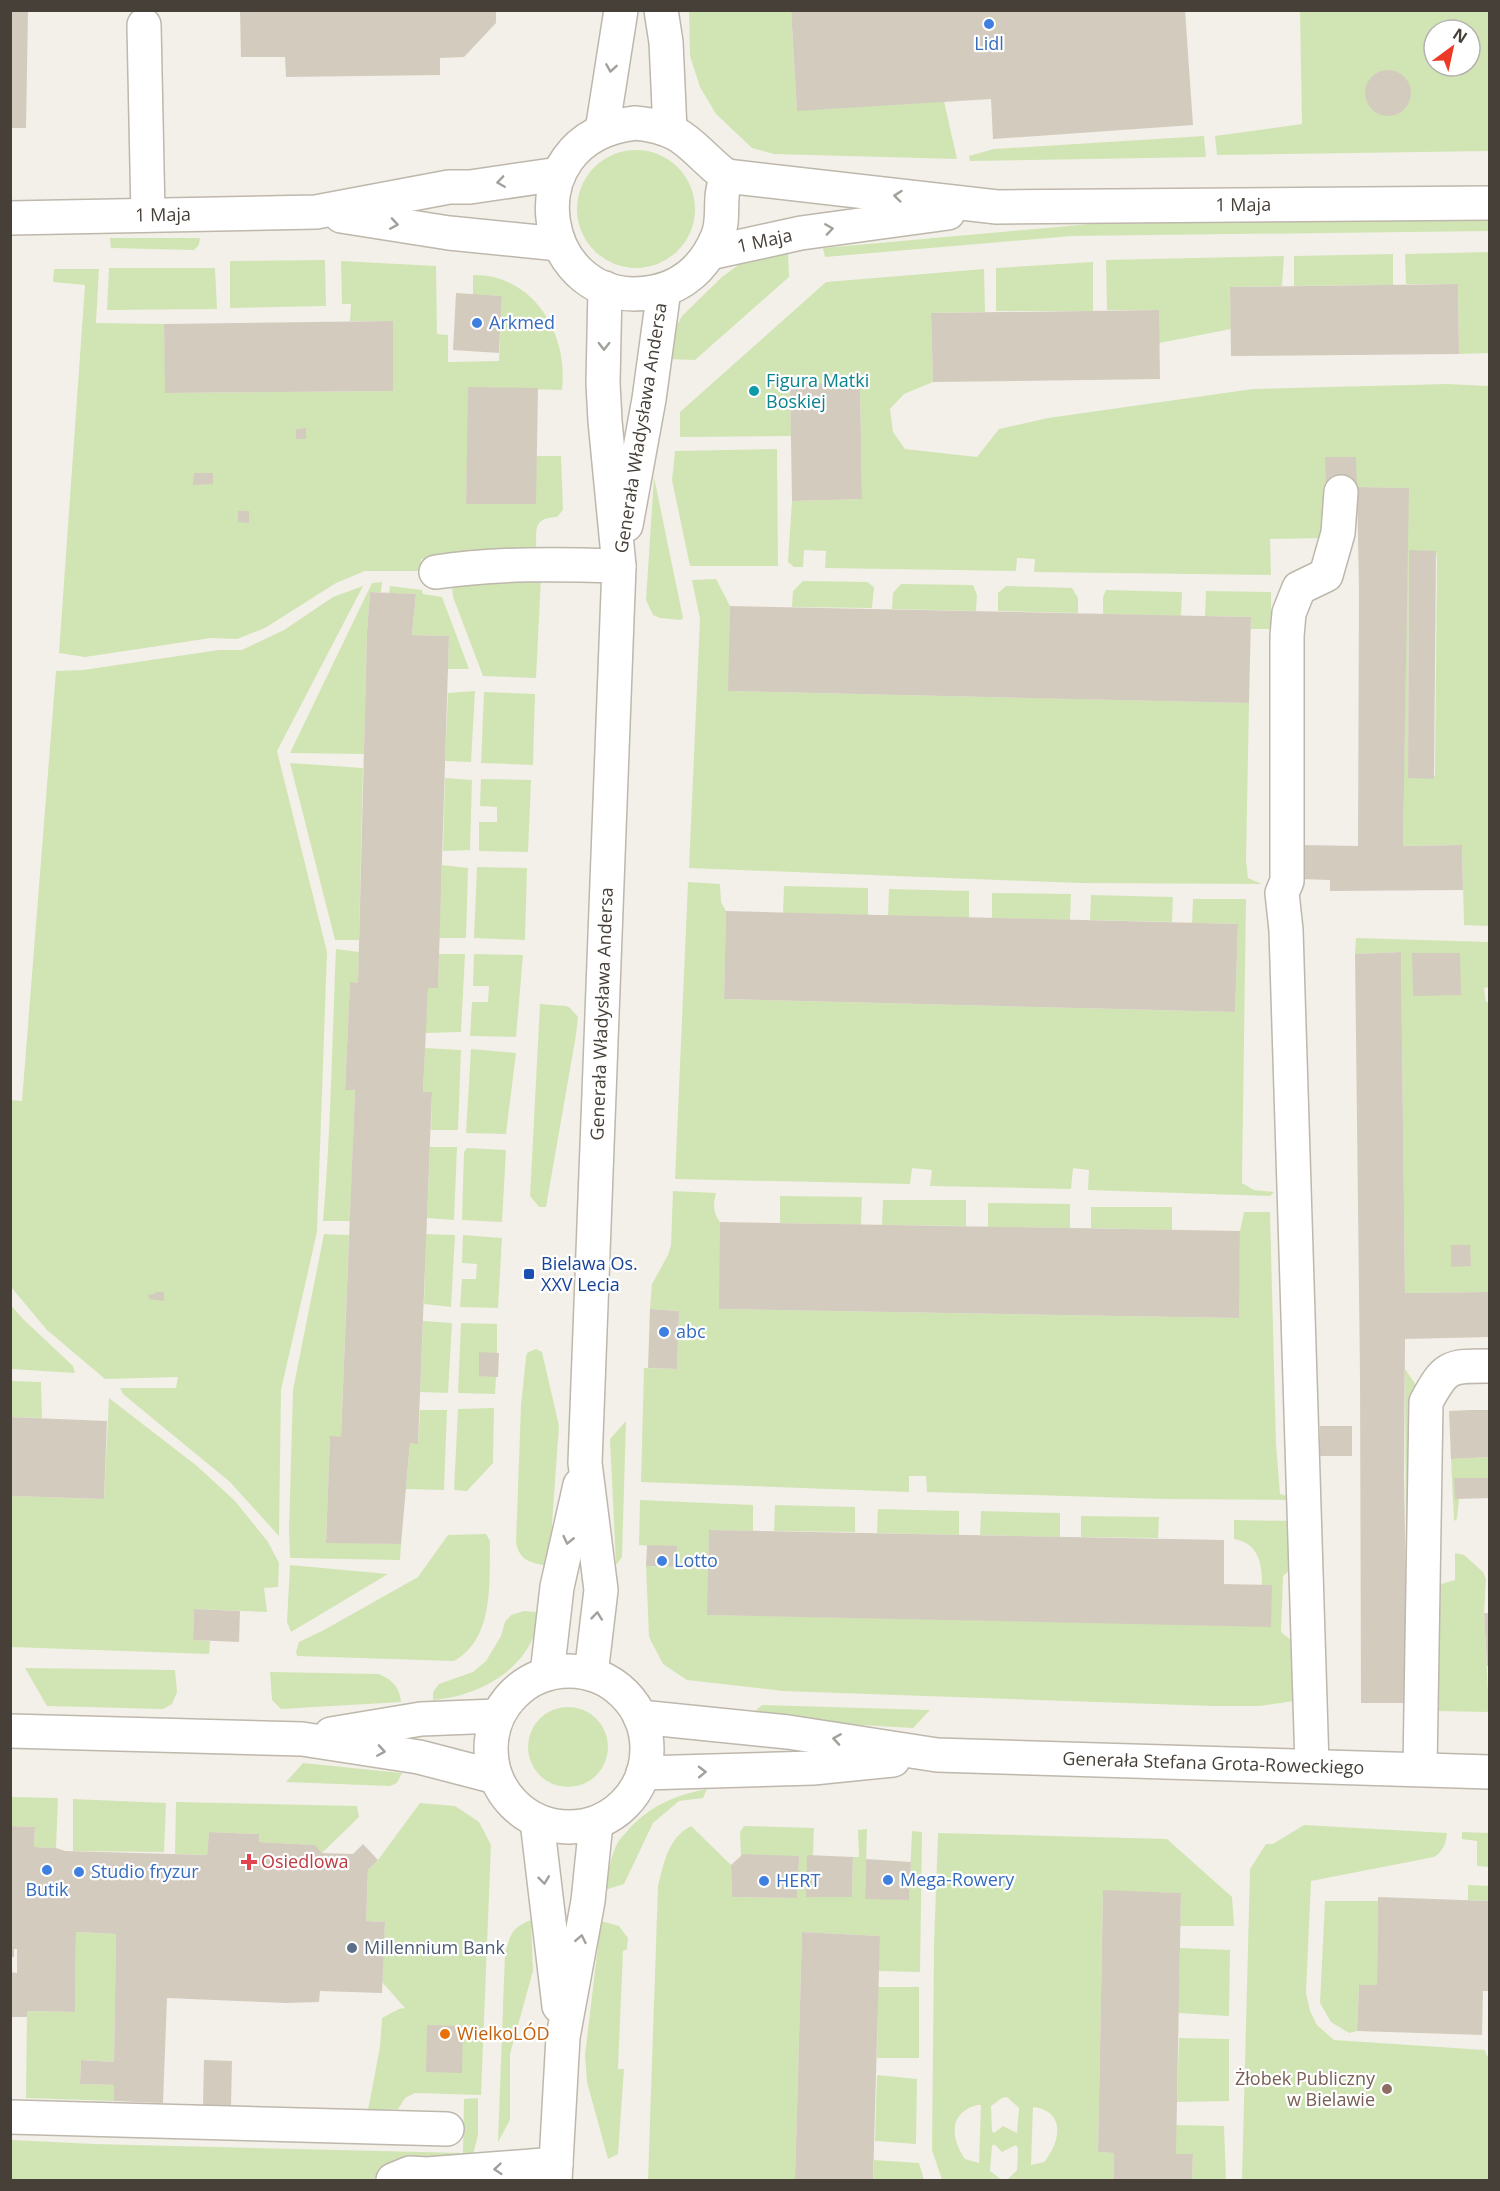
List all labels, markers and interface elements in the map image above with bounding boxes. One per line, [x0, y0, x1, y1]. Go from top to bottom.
marker: Lidl [982, 17, 996, 31]
north arrow [1422, 18, 1482, 78]
text: N [1449, 23, 1472, 48]
place label: Lidl [974, 31, 1004, 55]
one-way arrow [606, 64, 618, 73]
one-way arrow [496, 176, 506, 188]
one-way arrow [893, 190, 902, 202]
street label: 1 Maja [1215, 192, 1271, 216]
street label: 1 Maja [135, 201, 191, 227]
one-way arrow [390, 218, 399, 230]
street label: 1 Maja [735, 222, 794, 258]
one-way arrow [825, 224, 834, 236]
street label: Generała Władysława Andersa [608, 301, 672, 555]
place label: Arkmed [489, 310, 555, 334]
marker: Arkmed [470, 316, 484, 330]
one-way arrow [598, 342, 610, 351]
place label: Figura Matki Boskiej [766, 368, 869, 413]
marker: Figura Matki Boskiej [747, 384, 761, 398]
street label: Generała Władysława Andersa [584, 887, 618, 1141]
place label: Bielawa Os. XXV Lecia [541, 1251, 638, 1296]
marker: Bielawa Os. XXV Lecia [522, 1267, 536, 1281]
place label: abc [676, 1319, 706, 1343]
marker: abc [657, 1325, 671, 1339]
one-way arrow [562, 1535, 575, 1545]
place label: Lotto [674, 1548, 718, 1572]
marker: Lotto [655, 1554, 669, 1568]
one-way arrow [591, 1612, 603, 1621]
one-way arrow [833, 1734, 842, 1746]
one-way arrow [376, 1745, 385, 1757]
street label: Generała Stefana Grota-Roweckiego [1062, 1746, 1365, 1779]
one-way arrow [697, 1766, 706, 1778]
place label: Osiedlowa [261, 1849, 349, 1873]
marker: Osiedlowa [242, 1855, 256, 1869]
place label: Studio fryzur [91, 1859, 199, 1883]
marker: Butik [40, 1863, 54, 1877]
marker: Studio fryzur [72, 1865, 86, 1879]
place label: Mega-Rowery [900, 1867, 1015, 1891]
place label: HERT [776, 1868, 820, 1892]
marker: Mega-Rowery [881, 1873, 895, 1887]
marker: HERT [757, 1874, 771, 1888]
one-way arrow [537, 1875, 550, 1884]
place label: Butik [25, 1877, 69, 1901]
one-way arrow [574, 1934, 587, 1944]
place label: Millennium Bank [364, 1935, 506, 1959]
marker: Millennium Bank [345, 1941, 359, 1955]
place label: WielkoLÓD [457, 2021, 550, 2045]
marker: WielkoLÓD [438, 2027, 452, 2041]
place label: Żłobek Publiczny w Bielawie [1235, 2066, 1376, 2111]
marker: Żłobek Publiczny w Bielawie [1380, 2082, 1394, 2096]
one-way arrow [493, 2162, 502, 2175]

